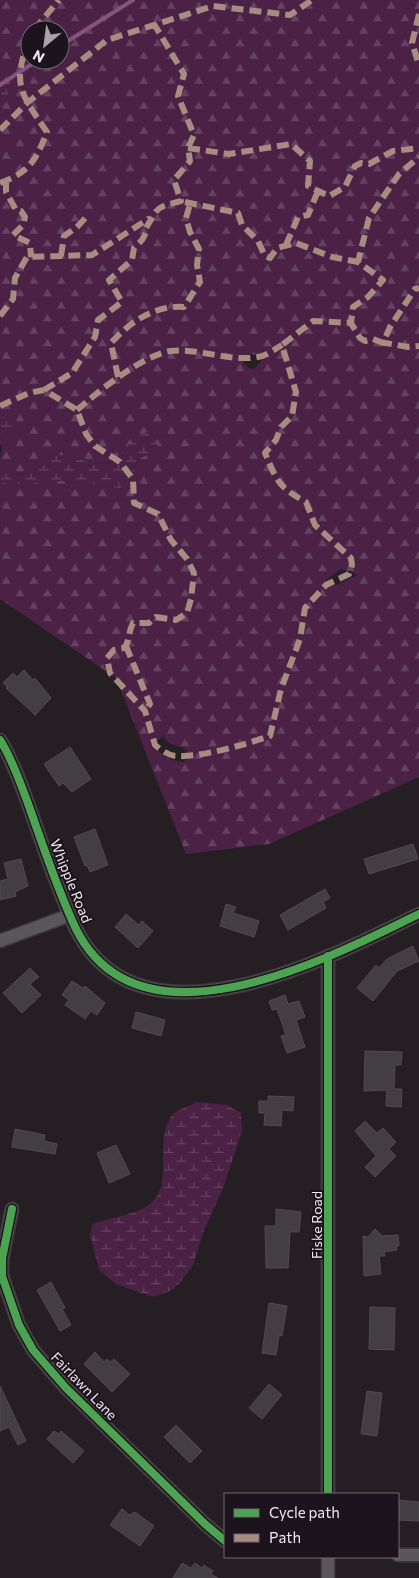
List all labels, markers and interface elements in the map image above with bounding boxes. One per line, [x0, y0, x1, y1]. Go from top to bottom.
north arrow [20, 20, 70, 70]
text: N [30, 47, 47, 67]
street label: Whipple Road [47, 836, 96, 925]
street label: Fiske Road [308, 1191, 325, 1259]
street label: Fairlawn Lane [48, 1348, 121, 1423]
legend [224, 1493, 399, 1558]
text: Cycle path [269, 1503, 340, 1521]
text: Path [269, 1528, 301, 1546]

